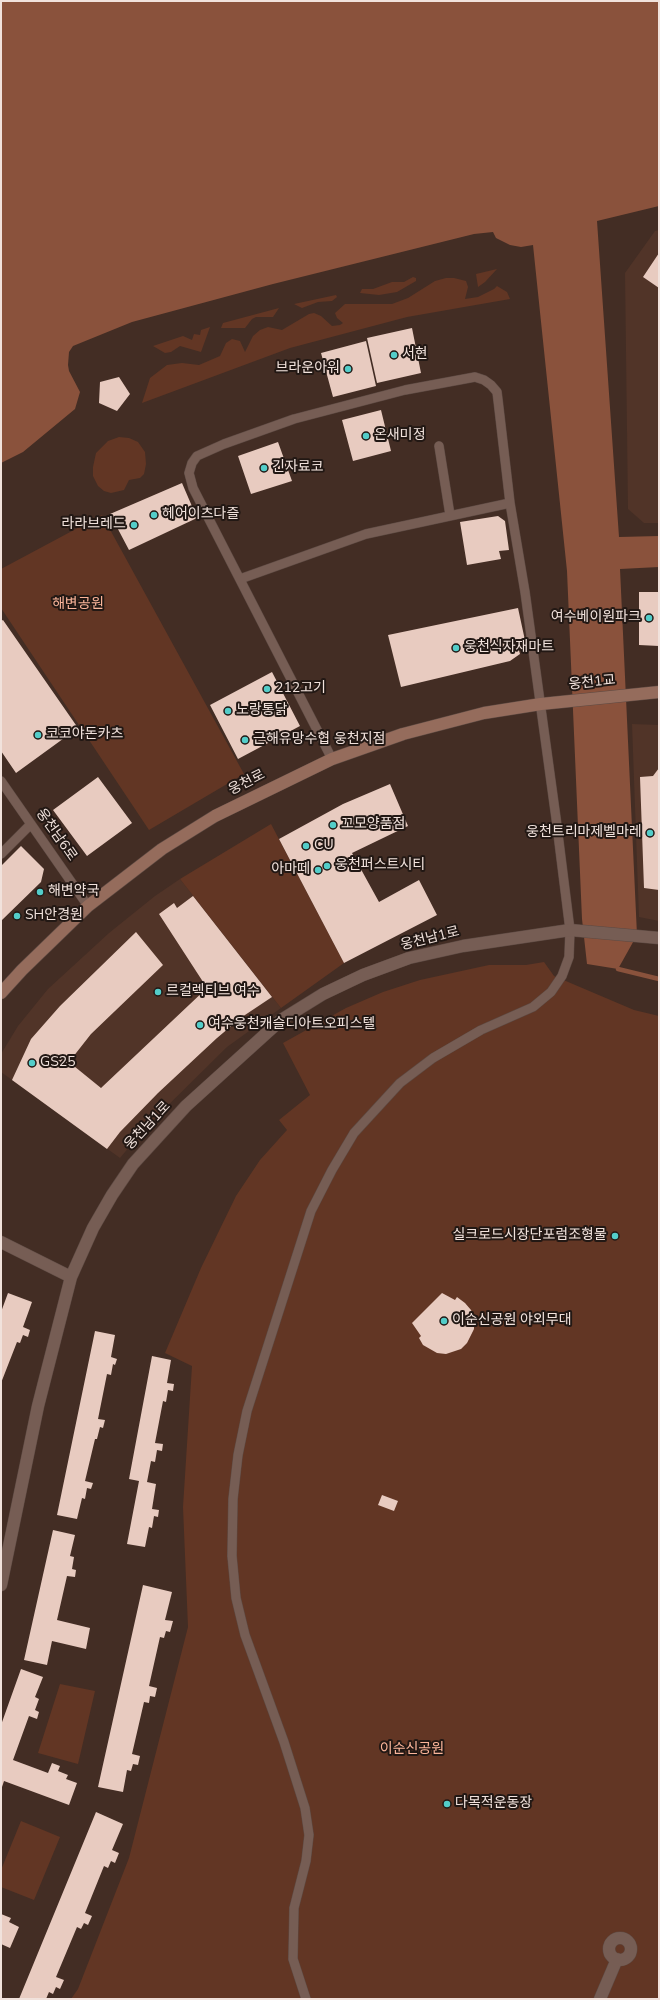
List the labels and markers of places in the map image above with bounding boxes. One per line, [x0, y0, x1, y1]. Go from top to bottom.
place label: 서현 [402, 347, 428, 363]
marker: 서현 [389, 350, 399, 360]
place label: 브라운아워 [276, 361, 340, 377]
marker: 브라운아워 [343, 364, 353, 374]
place label: 온새미정 [374, 428, 426, 444]
marker: 온새미정 [361, 431, 371, 441]
place label: 긴자료코 [272, 460, 324, 476]
marker: 긴자료코 [259, 463, 269, 473]
place label: 헤어이츠다즐 [162, 507, 239, 523]
marker: 헤어이츠다즐 [149, 510, 159, 520]
place label: 라라브레드 [62, 517, 126, 533]
marker: 라라브레드 [129, 520, 139, 530]
place label: 여수베이원파크 [551, 610, 641, 626]
marker: 여수베이원파크 [644, 613, 654, 623]
place label: 웅천식자재마트 [464, 640, 554, 656]
marker: 웅천식자재마트 [451, 643, 461, 653]
place label: 212고기 [275, 681, 326, 697]
marker: 212고기 [262, 684, 272, 694]
place label: 노랑통닭 [236, 703, 288, 719]
marker: 노랑통닭 [223, 706, 233, 716]
place label: 코코야돈카츠 [46, 727, 123, 743]
marker: 코코야돈카츠 [33, 730, 43, 740]
place label: 근해유망수협 웅천지점 [253, 732, 385, 748]
marker: 근해유망수협 웅천지점 [240, 735, 250, 745]
place label: 꼬모양품점 [341, 817, 405, 833]
marker: 꼬모양품점 [328, 820, 338, 830]
place label: 웅천트리마제벨마레 [526, 825, 642, 841]
marker: 웅천트리마제벨마레 [645, 828, 655, 838]
place label: CU [314, 838, 334, 854]
marker: CU [301, 841, 311, 851]
place label: 웅천퍼스트시티 [335, 858, 425, 874]
marker: 웅천퍼스트시티 [322, 861, 332, 871]
place label: 아마떼 [271, 862, 310, 878]
marker: 아마떼 [313, 865, 323, 875]
place label: 해변약국 [48, 884, 100, 900]
marker: 해변약국 [35, 887, 45, 897]
place label: SH안경원 [25, 908, 83, 924]
marker: SH안경원 [12, 911, 22, 921]
place label: 르컬렉티브 여수 [166, 984, 260, 1000]
marker: 르컬렉티브 여수 [153, 987, 163, 997]
place label: 여수웅천캐슬디아트오피스텔 [208, 1017, 375, 1033]
marker: 여수웅천캐슬디아트오피스텔 [195, 1020, 205, 1030]
place label: GS25 [40, 1055, 76, 1071]
marker: GS25 [27, 1058, 37, 1068]
place label: 실크로드시장단포럼조형물 [452, 1228, 607, 1244]
marker: 실크로드시장단포럼조형물 [610, 1231, 620, 1241]
place label: 이순신공원 야외무대 [452, 1313, 572, 1329]
marker: 이순신공원 야외무대 [439, 1316, 449, 1326]
place label: 다목적운동장 [455, 1796, 532, 1812]
marker: 다목적운동장 [442, 1799, 452, 1809]

